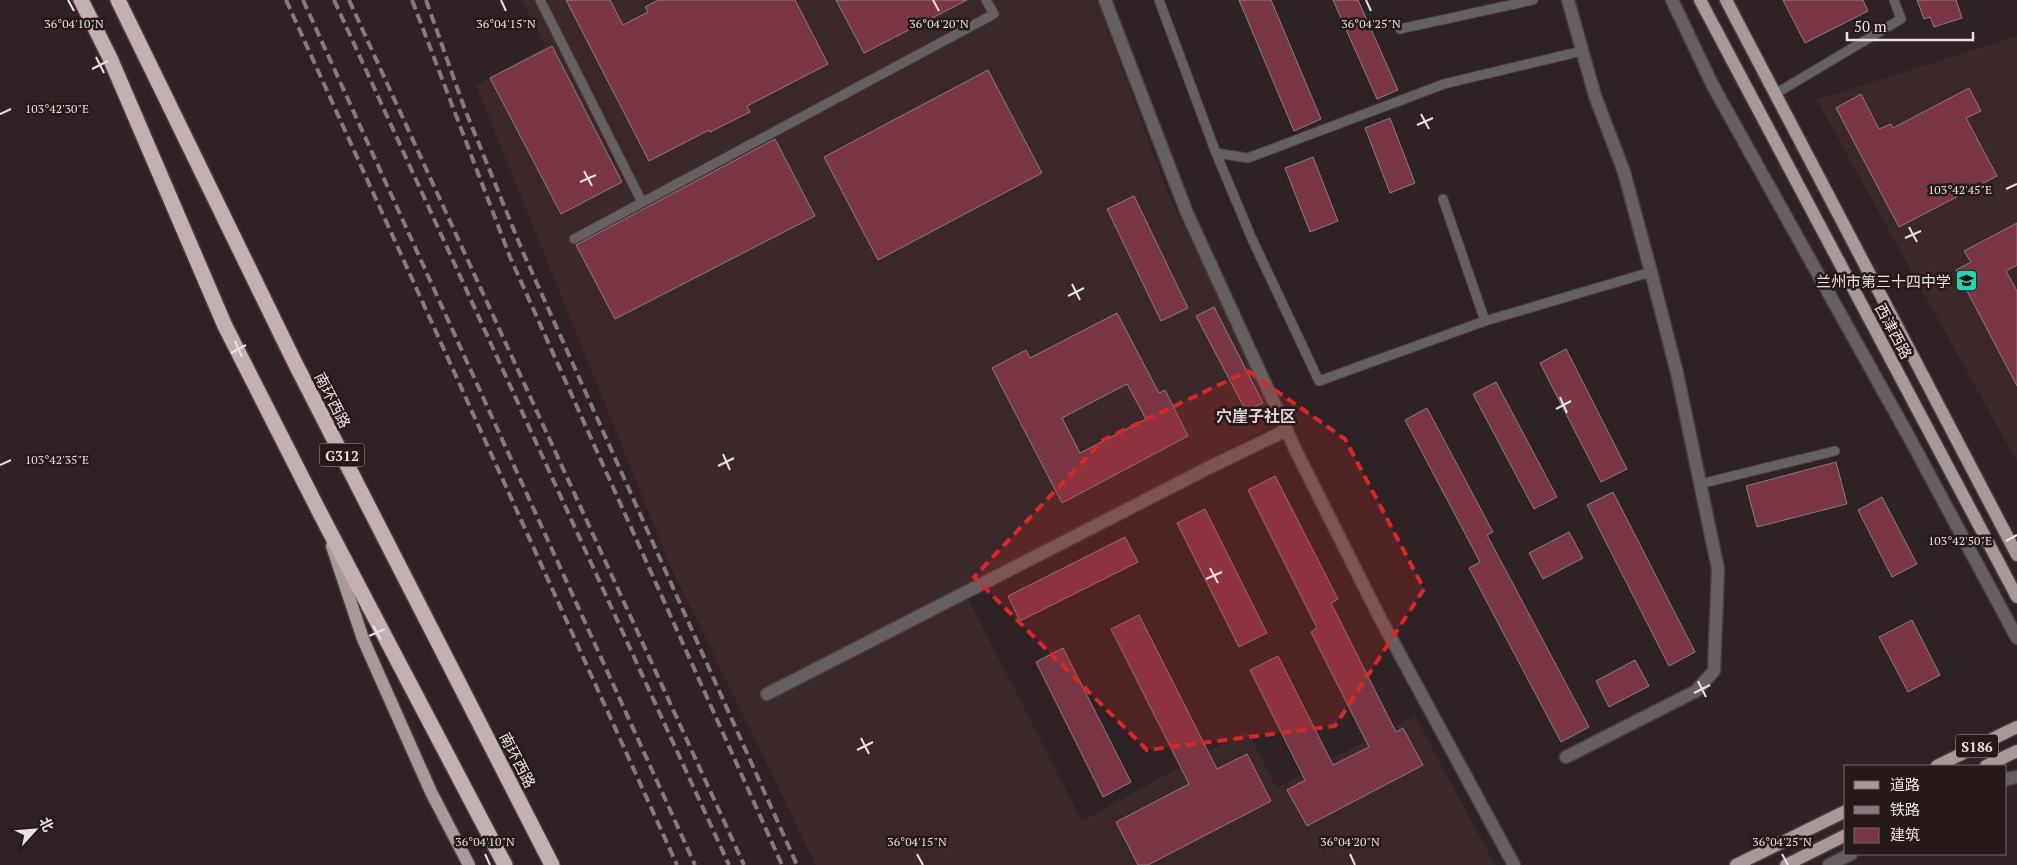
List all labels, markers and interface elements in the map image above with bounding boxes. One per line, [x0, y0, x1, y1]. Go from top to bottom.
scale bar [1847, 10, 1973, 42]
text: 36°04'10"N [44, 16, 104, 31]
text: 36°04'15"N [476, 16, 536, 31]
text: 36°04'20"N [909, 16, 969, 31]
text: 36°04'25"N [1341, 16, 1401, 31]
text: 50 m [1854, 16, 1887, 36]
text: 103°42'30"E [25, 101, 89, 116]
text: 103°42'45"E [1928, 182, 1992, 197]
school or university icon: 兰州市第三十四中学 [1955, 269, 1979, 293]
place label: 兰州市第三十四中学 [1816, 271, 1951, 291]
street label: 西津西路 [1871, 300, 1917, 362]
street label: 南环西路 [310, 369, 356, 431]
district label: 穴崖子社区 [1216, 405, 1296, 427]
road number: G312 [320, 444, 364, 466]
text: 103°42'35"E [25, 452, 89, 467]
text: 103°42'50"E [1928, 533, 1992, 548]
street label: 南环西路 [495, 729, 541, 791]
road number: S186 [1956, 734, 1998, 758]
legend [1844, 765, 2007, 855]
text: 道路 [1890, 774, 1920, 794]
text: 铁路 [1890, 799, 1920, 819]
north arrow [10, 805, 60, 855]
text: 北 [36, 814, 59, 835]
text: 建筑 [1890, 824, 1920, 844]
text: 36°04'10"N [455, 834, 515, 849]
text: 36°04'15"N [887, 834, 947, 849]
text: 36°04'20"N [1320, 834, 1380, 849]
text: 36°04'25"N [1752, 834, 1812, 849]

